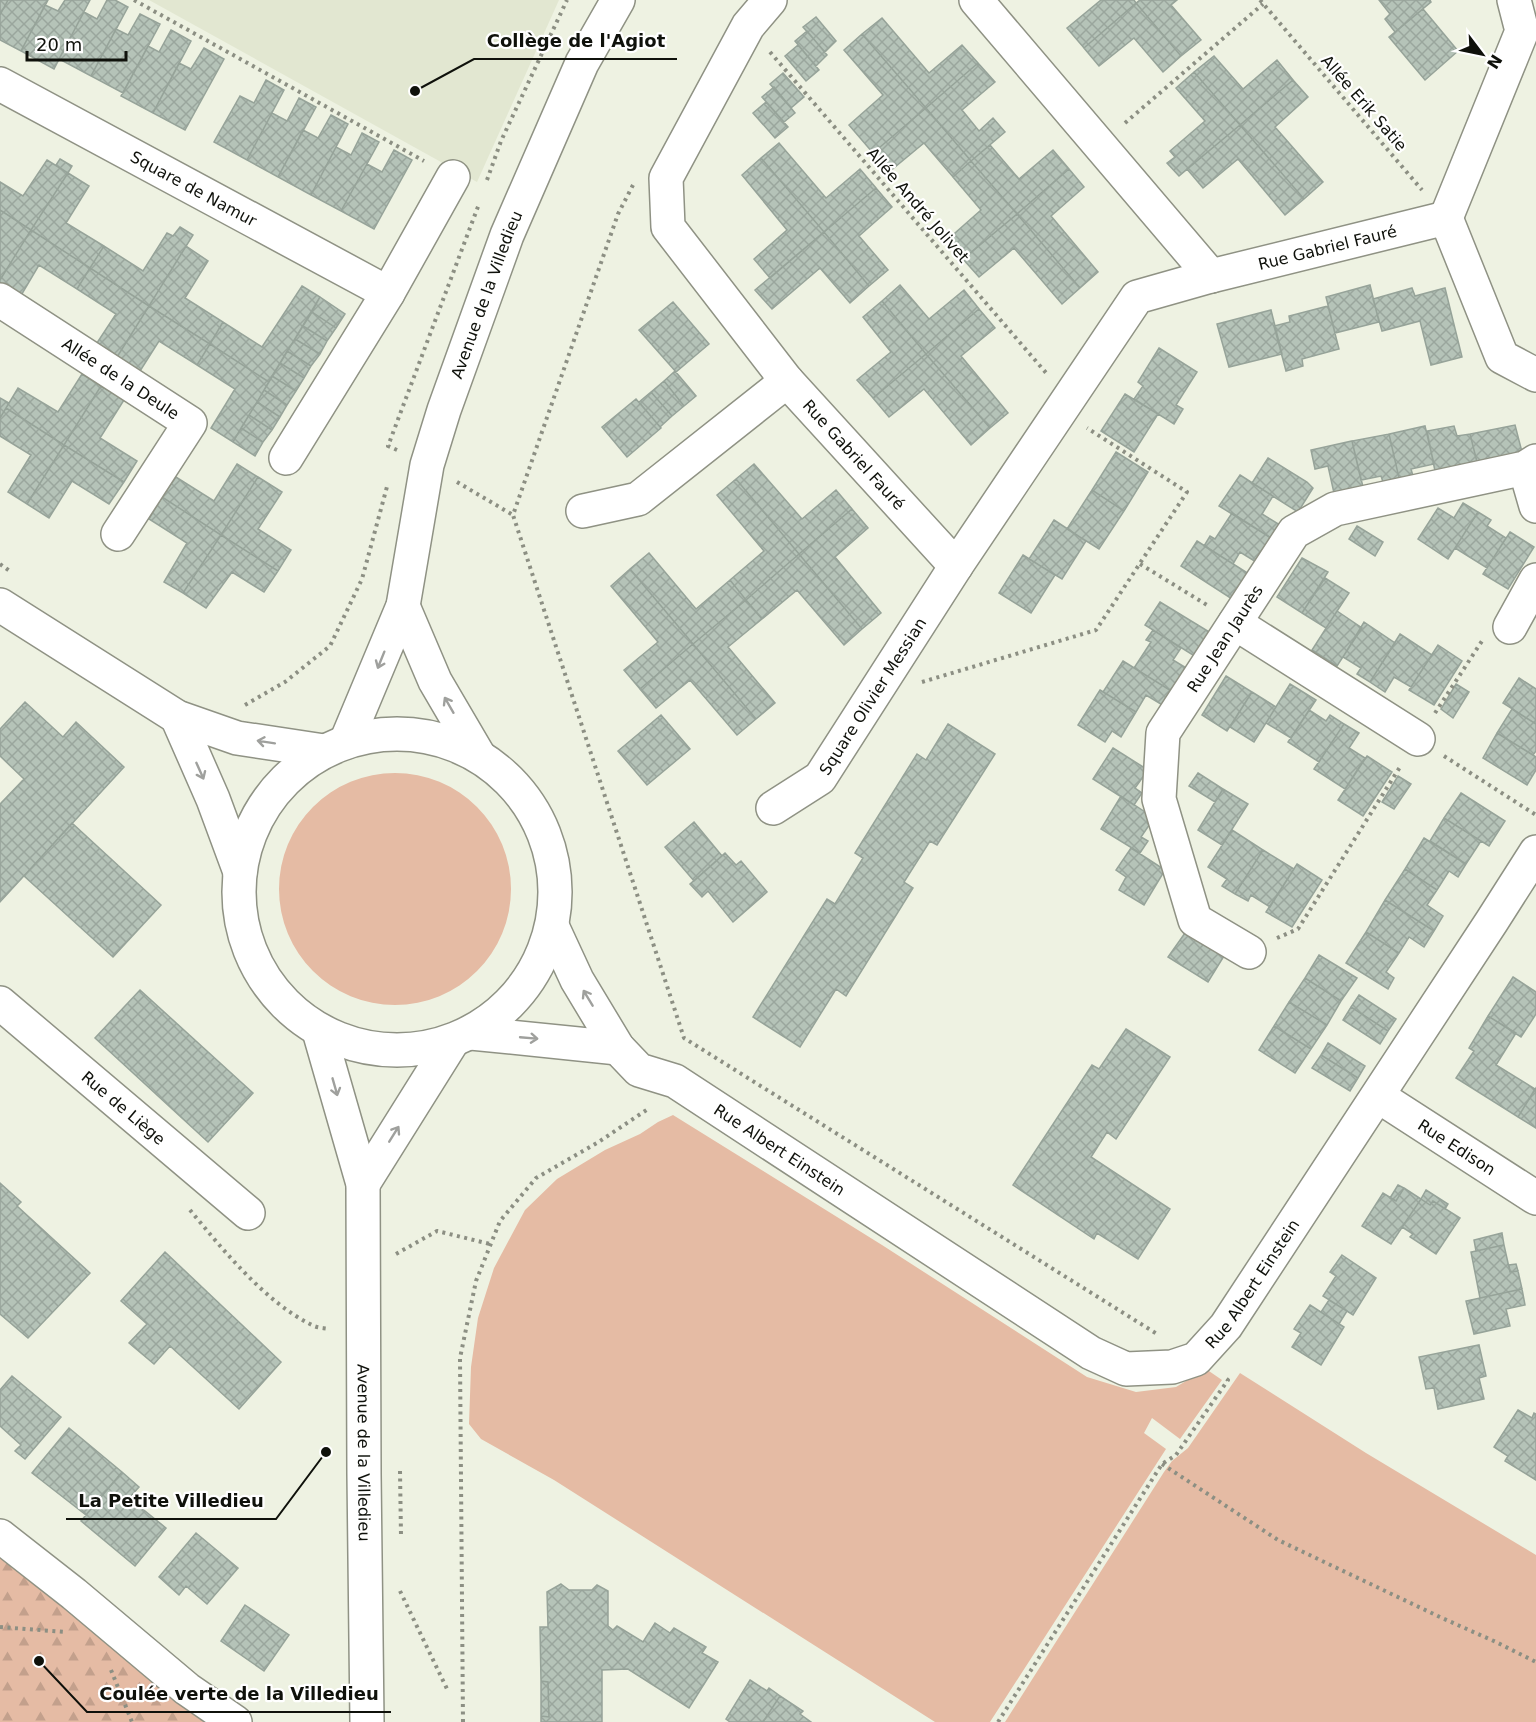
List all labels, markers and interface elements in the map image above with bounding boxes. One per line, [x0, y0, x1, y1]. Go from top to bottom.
callout: Collège de l'Agiot [474, 23, 677, 59]
scale bar [27, 24, 126, 62]
north arrow [1452, 24, 1512, 84]
text: Collège de l'Agiot [487, 30, 666, 51]
text: 20 m [36, 34, 82, 55]
street label: Allée Erik Satie [1317, 51, 1411, 155]
text: N [1483, 51, 1506, 72]
street label: Allée André Jolivet [863, 144, 973, 266]
street label: Square de Namur [127, 147, 260, 230]
street label: Avenue de la Villedieu [447, 208, 526, 381]
street label: Rue Gabriel Fauré [1256, 221, 1399, 274]
street label: Allée de la Deule [59, 333, 183, 423]
street label: Rue Gabriel Fauré [799, 396, 909, 513]
street label: Rue Jean Jaurès [1183, 581, 1266, 696]
street label: Square Olivier Messian [815, 614, 930, 778]
one-way arrow [375, 650, 386, 668]
one-way arrow [443, 697, 455, 714]
one-way arrow [257, 737, 277, 748]
one-way arrow [195, 761, 207, 779]
one-way arrow [581, 990, 593, 1007]
one-way arrow [519, 1033, 539, 1044]
street label: Rue de Liège [78, 1067, 169, 1148]
one-way arrow [330, 1077, 341, 1096]
street label: Rue Albert Einstein [711, 1100, 849, 1199]
street label: Rue Edison [1415, 1115, 1499, 1179]
one-way arrow [388, 1126, 400, 1143]
street label: Rue Albert Einstein [1201, 1216, 1303, 1352]
street label: Avenue de la Villedieu [354, 1364, 374, 1542]
callout: La Petite Villedieu [66, 1483, 276, 1519]
text: La Petite Villedieu [78, 1490, 264, 1511]
callout: Coulée verte de la Villedieu [87, 1676, 391, 1712]
text: Coulée verte de la Villedieu [99, 1683, 379, 1704]

